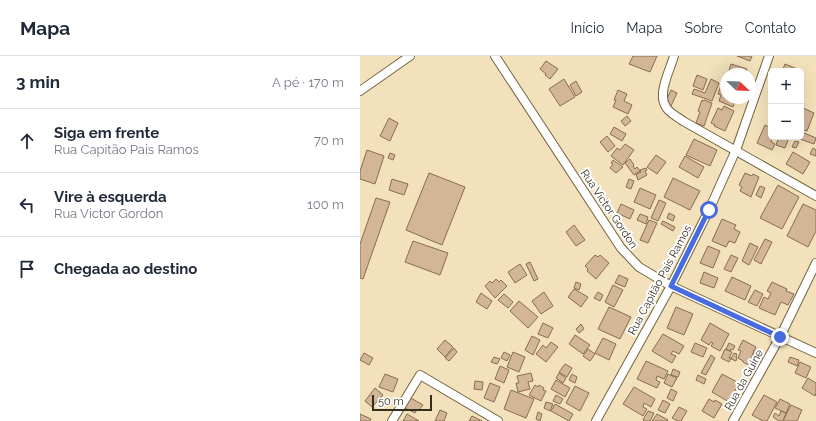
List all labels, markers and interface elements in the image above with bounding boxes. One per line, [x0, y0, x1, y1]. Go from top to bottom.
text: Mapa [20, 17, 70, 39]
text: Início [571, 20, 604, 36]
text: Mapa [626, 20, 662, 36]
text: Sobre [684, 20, 723, 36]
text: Contato [745, 20, 796, 36]
north arrow [720, 68, 756, 104]
map controls [768, 68, 804, 140]
button: + [768, 68, 804, 104]
text: 3 min [16, 72, 60, 92]
text: A pé · 170 m [272, 75, 344, 90]
button: − [768, 104, 804, 140]
text: Siga em frente [54, 124, 159, 142]
icon: ahead [16, 130, 38, 152]
text: 70 m [314, 133, 344, 148]
text: Rua Capitão Pais Ramos [54, 142, 199, 157]
street label: Rua Victor Gordon [578, 167, 640, 251]
text: Vire à esquerda [54, 188, 167, 206]
icon: left [16, 194, 38, 216]
text: 100 m [307, 197, 344, 212]
route start [700, 201, 718, 219]
text: Rua Victor Gordon [54, 206, 163, 221]
street label: Rua Capitão Pais Ramos [625, 223, 695, 337]
icon: arrive [16, 258, 38, 280]
text: Chegada ao destino [54, 260, 197, 278]
route end [771, 328, 789, 346]
street label: Rua da Guine [722, 347, 766, 413]
scale bar [372, 393, 432, 412]
text: 50 m [378, 395, 404, 408]

